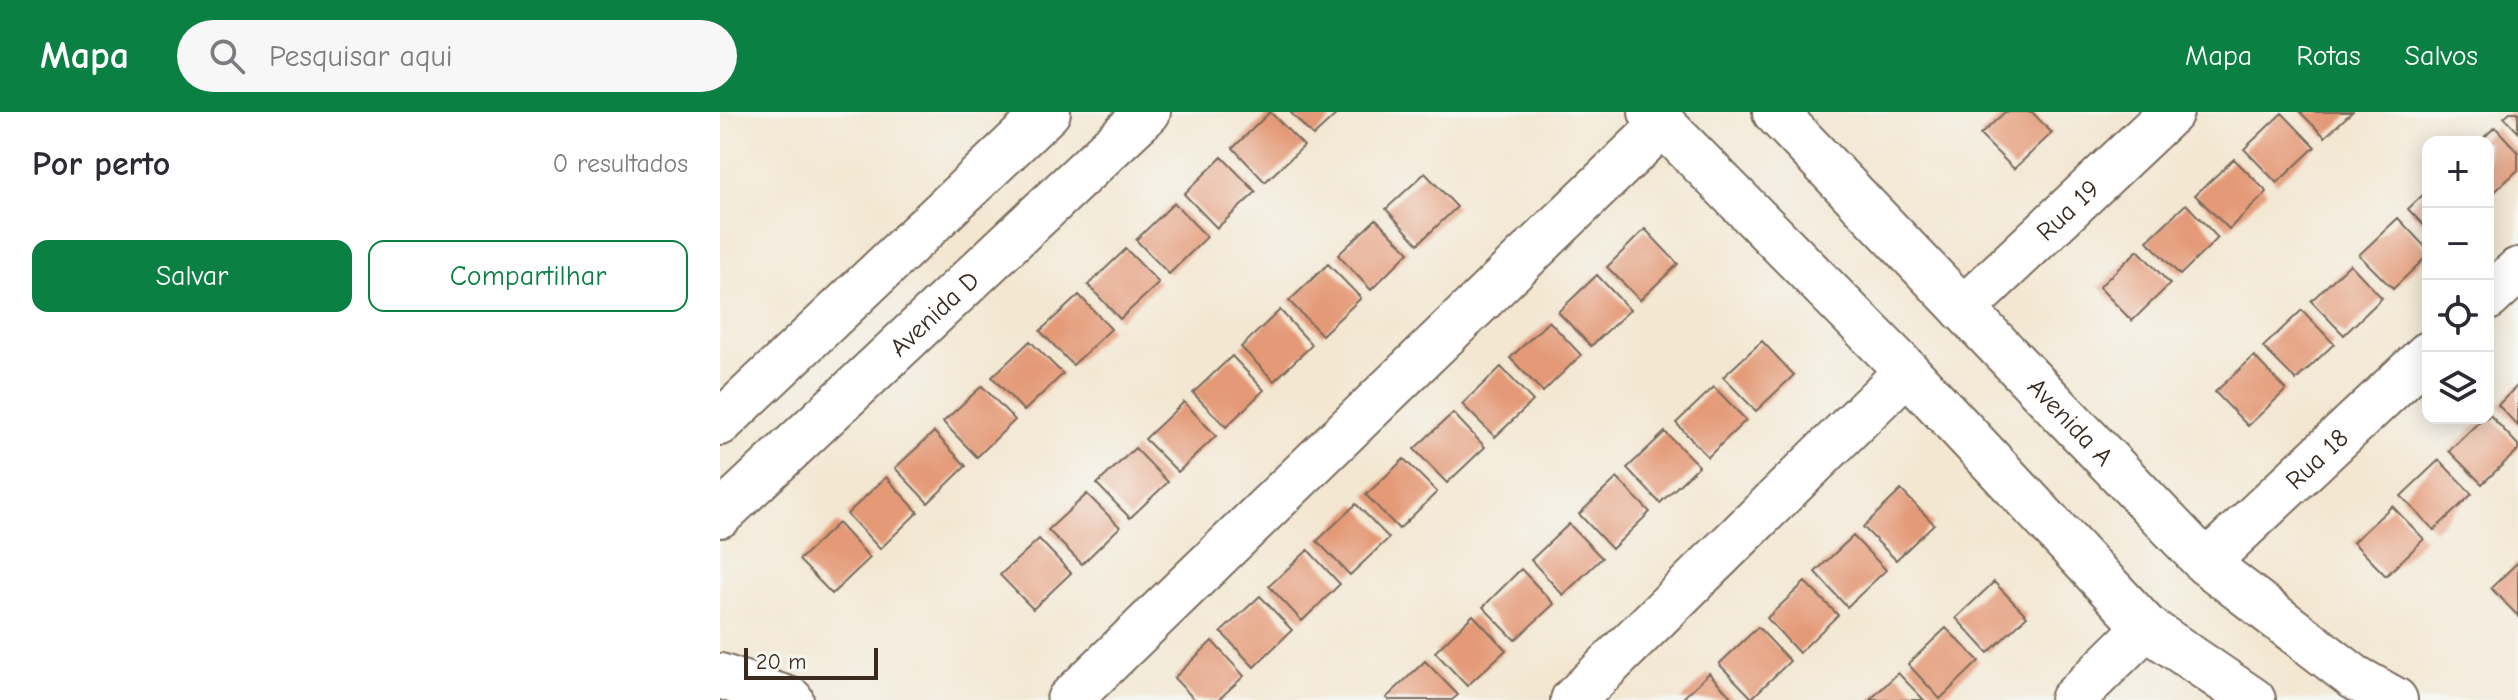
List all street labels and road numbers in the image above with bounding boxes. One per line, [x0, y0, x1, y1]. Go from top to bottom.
street label: Rua 19 [2031, 174, 2106, 247]
street label: Avenida D [884, 265, 985, 363]
street label: Avenida A [2021, 372, 2119, 472]
street label: Rua 18 [2280, 423, 2355, 496]

